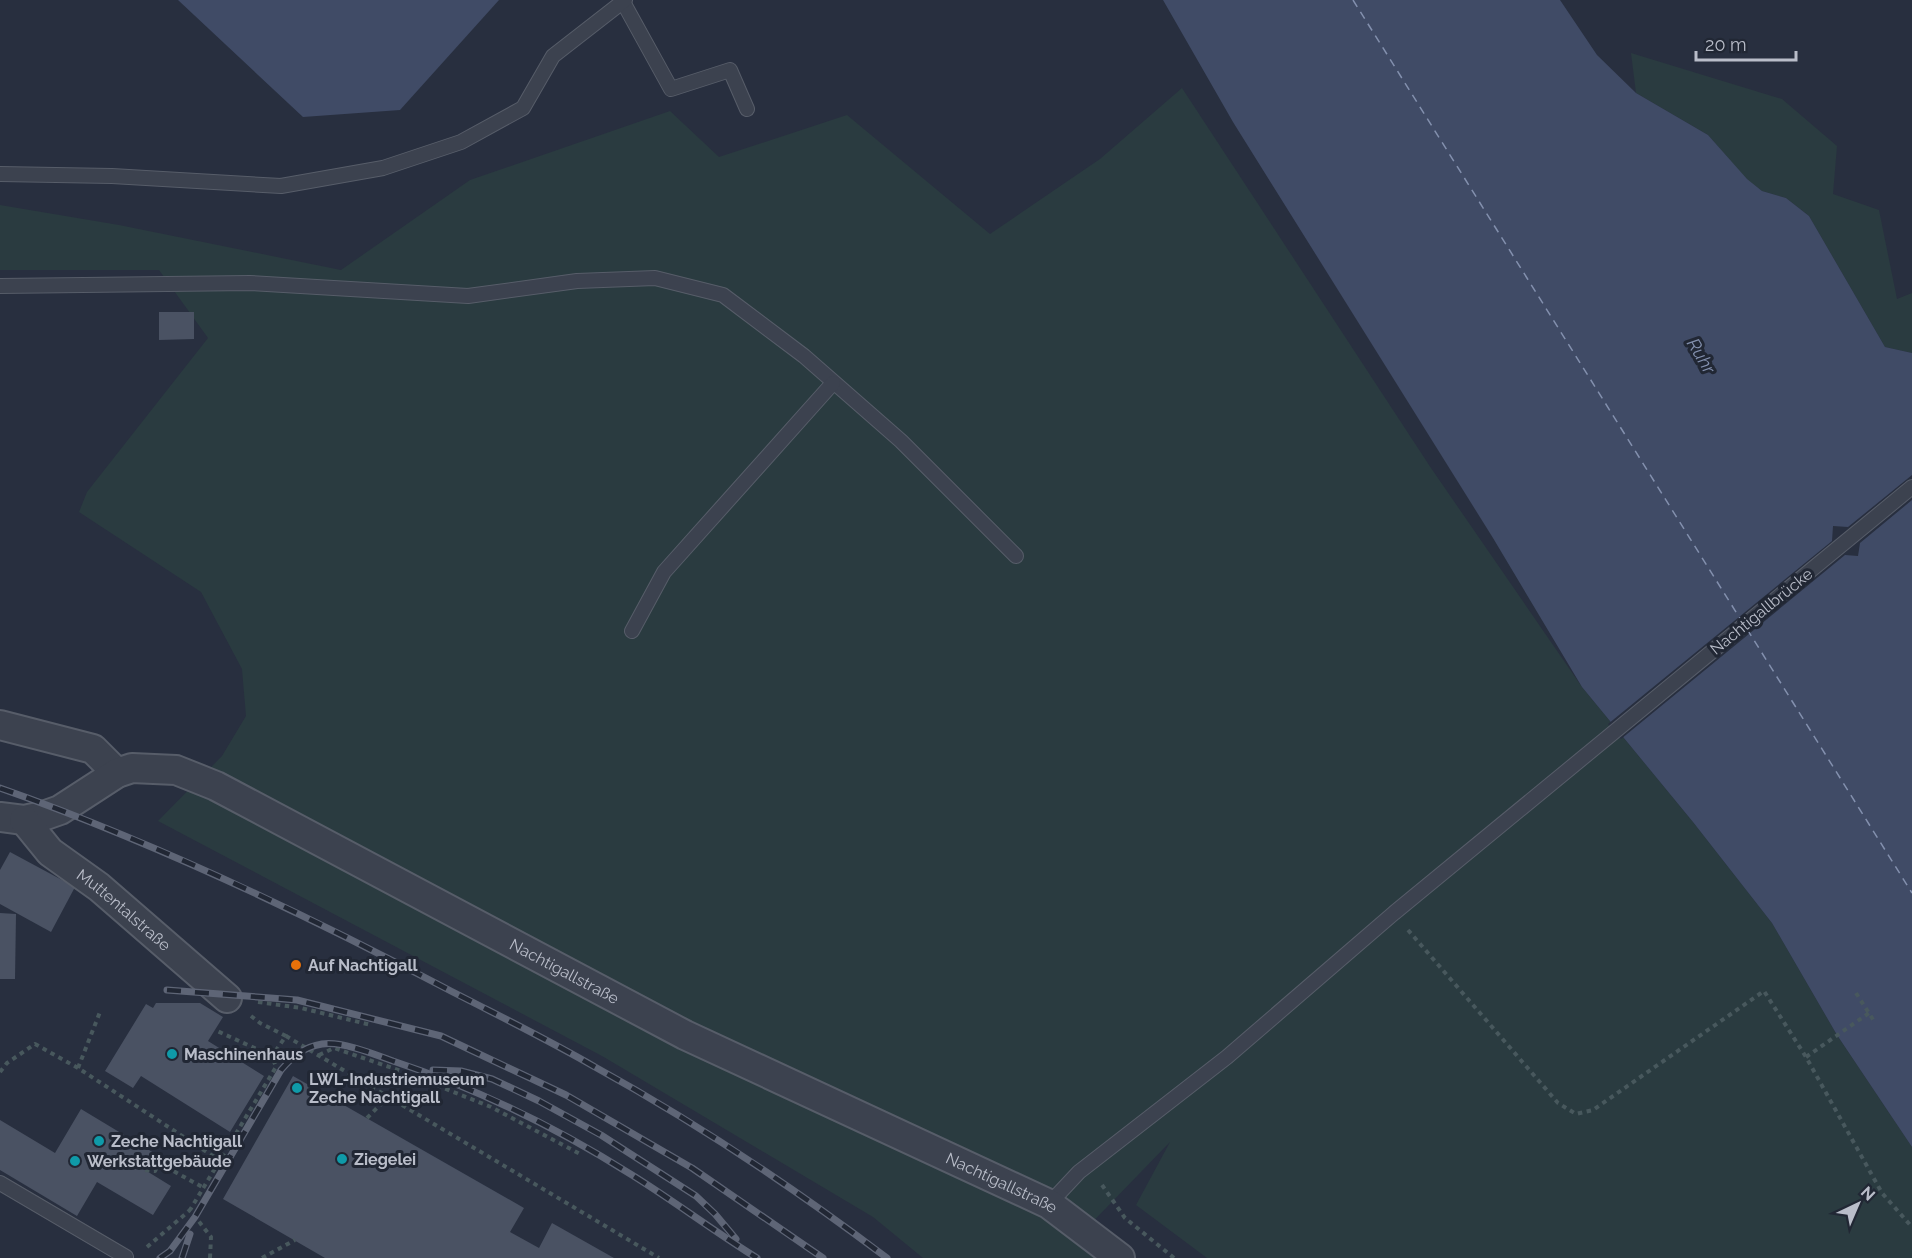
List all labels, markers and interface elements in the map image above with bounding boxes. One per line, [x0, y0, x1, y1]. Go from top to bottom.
scale bar [1696, 24, 1796, 62]
text: 20 m [1705, 34, 1747, 55]
water label: Ruhr [1683, 334, 1721, 378]
street label: Nachtigallbrücke [1706, 564, 1816, 659]
street label: Muttentalstraße [73, 865, 174, 955]
street label: Nachtigallstraße [506, 935, 622, 1008]
place label: Auf Nachtigall [308, 956, 418, 975]
marker: Auf Nachtigall [289, 958, 303, 972]
place label: Maschinenhaus [184, 1045, 303, 1064]
marker: Maschinenhaus [165, 1047, 179, 1061]
place label: LWL-Industriemuseum Zeche Nachtigall [309, 1070, 485, 1107]
marker: LWL-Industriemuseum Zeche Nachtigall [290, 1081, 304, 1095]
place label: Zeche Nachtigall [111, 1132, 243, 1151]
marker: Zeche Nachtigall [92, 1134, 106, 1148]
street label: Nachtigallstraße [943, 1149, 1061, 1217]
place label: Ziegelei [354, 1150, 416, 1169]
place label: Werkstattgebäude [87, 1152, 232, 1171]
marker: Ziegelei [335, 1152, 349, 1166]
marker: Werkstattgebäude [68, 1154, 82, 1168]
north arrow [1828, 1174, 1888, 1234]
text: N [1857, 1182, 1879, 1205]

